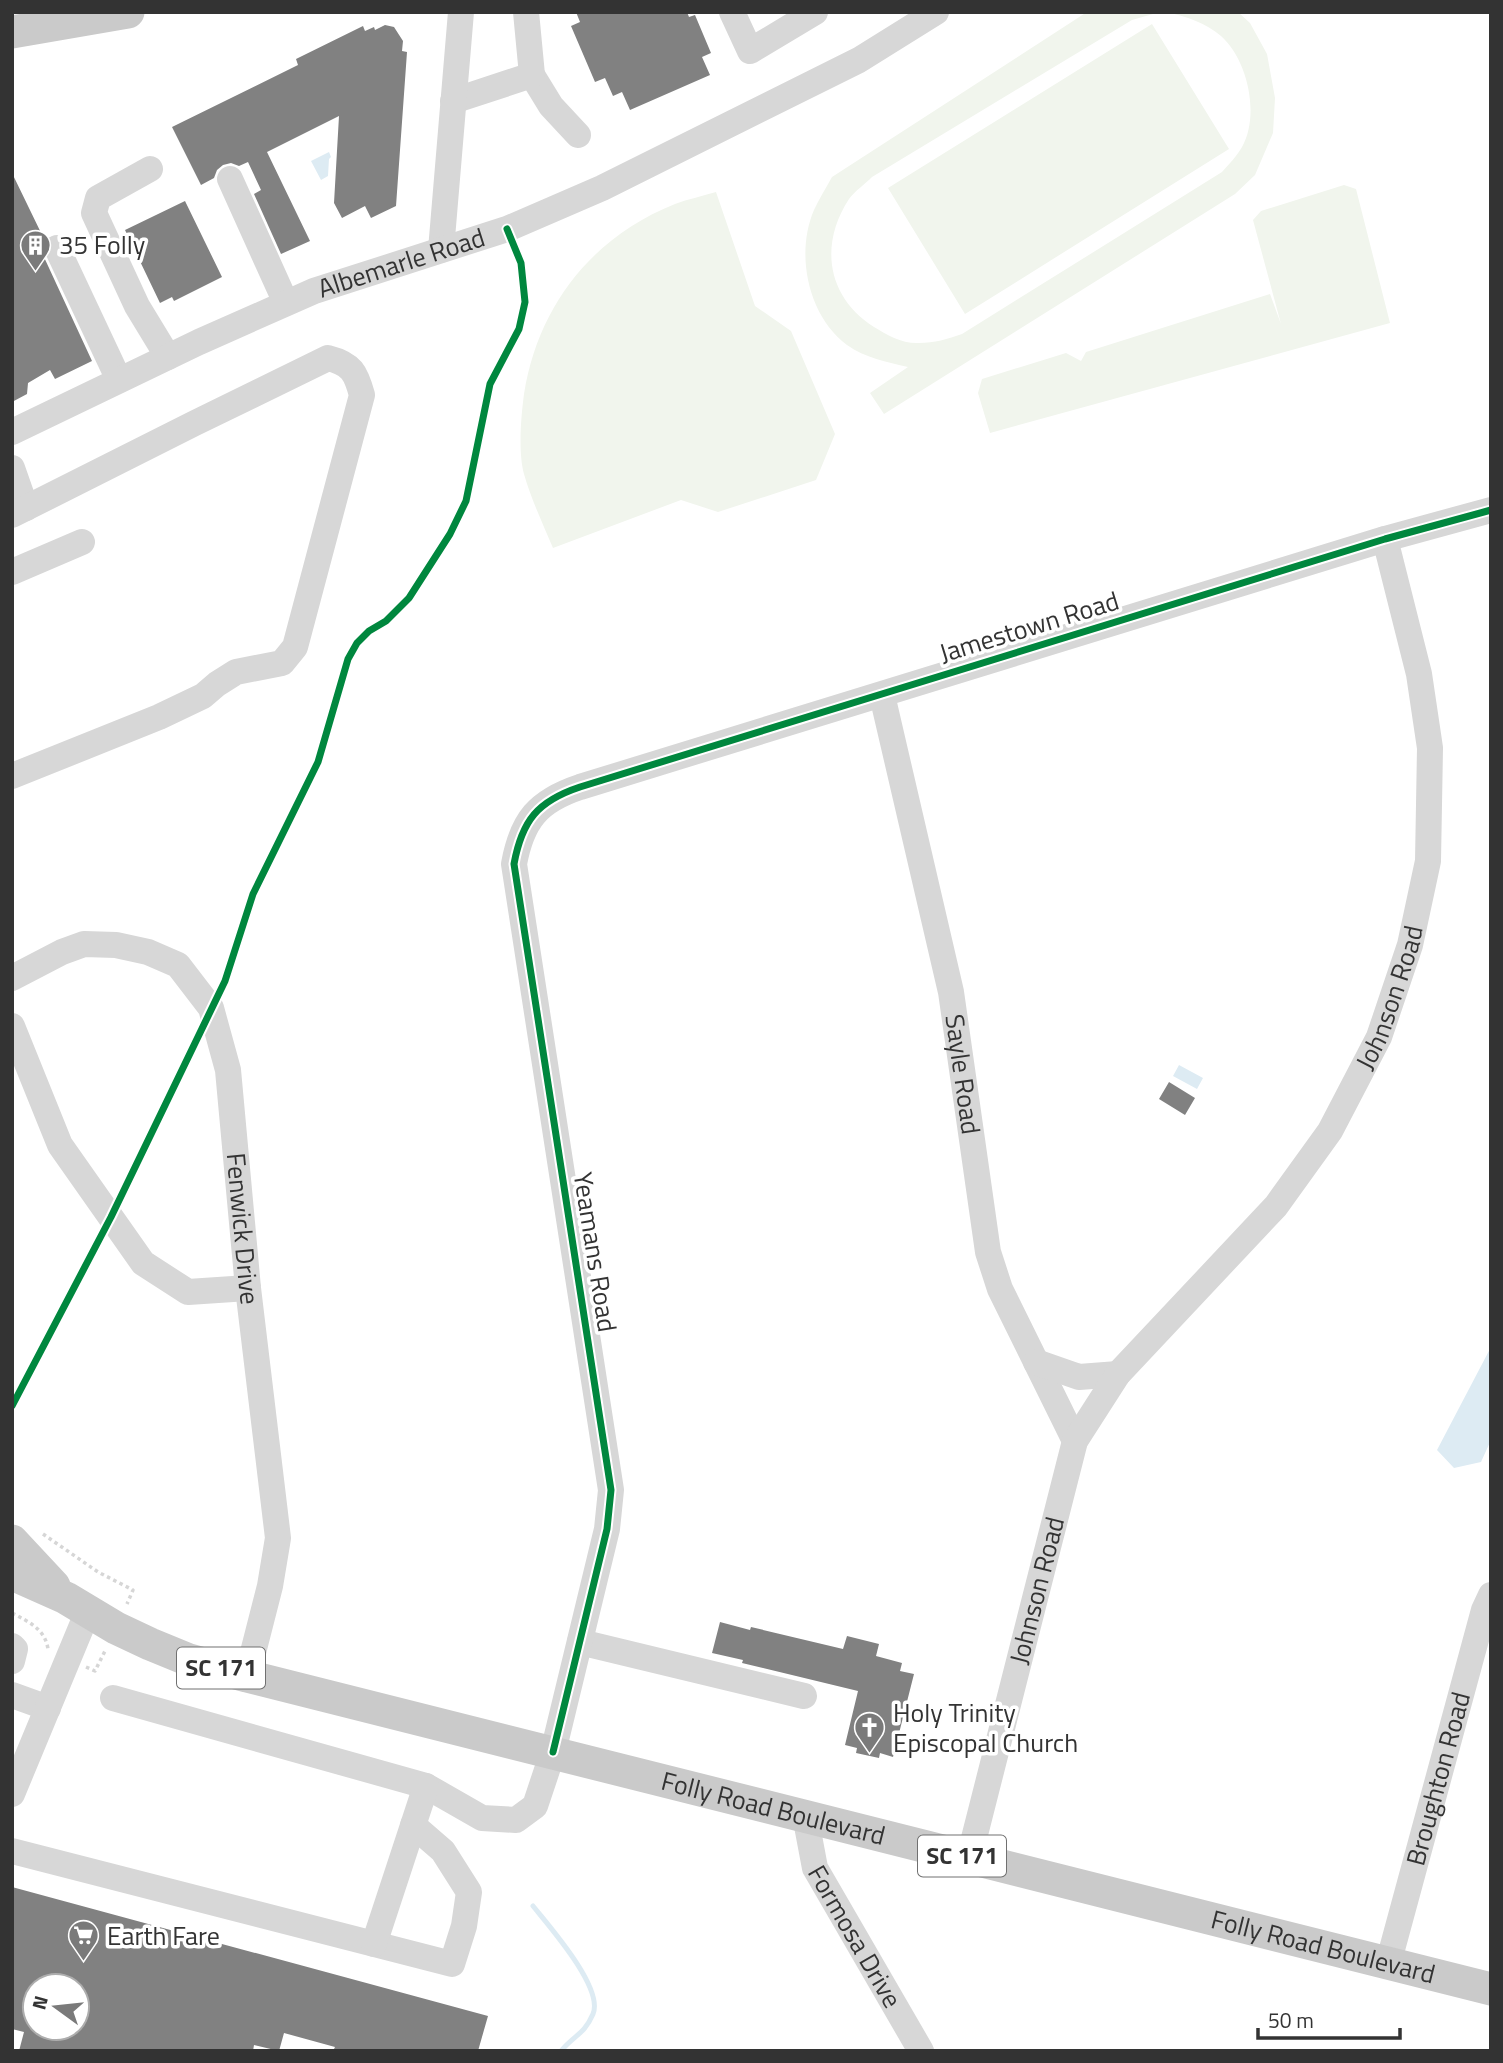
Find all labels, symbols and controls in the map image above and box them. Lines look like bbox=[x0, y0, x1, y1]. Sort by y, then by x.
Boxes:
street label: Albemarle Road bbox=[313, 217, 490, 308]
place label: 35 Folly bbox=[59, 225, 145, 264]
building icon: 35 Folly bbox=[19, 228, 53, 272]
street label: Jamestown Road bbox=[934, 581, 1123, 672]
street label: Johnson Road bbox=[1345, 922, 1433, 1076]
street label: Sayle Road bbox=[935, 1012, 991, 1137]
street label: Fenwick Drive bbox=[217, 1151, 270, 1307]
street label: Yeamans Road bbox=[564, 1169, 627, 1335]
street label: Johnson Road bbox=[999, 1512, 1074, 1668]
road number: SC 171 bbox=[177, 1648, 265, 1688]
street label: Broughton Road bbox=[1396, 1687, 1480, 1870]
place label: Holy Trinity Episcopal Church bbox=[893, 1693, 1078, 1762]
church icon: Holy Trinity Episcopal Church bbox=[853, 1711, 887, 1755]
street label: Folly Road Boulevard bbox=[657, 1761, 890, 1855]
road number: SC 171 bbox=[918, 1836, 1006, 1877]
street label: Formosa Drive bbox=[798, 1858, 912, 2015]
street label: Folly Road Boulevard bbox=[1207, 1899, 1439, 1993]
place label: Earth Fare bbox=[107, 1916, 220, 1955]
supermarket icon: Earth Fare bbox=[67, 1919, 101, 1963]
north arrow bbox=[21, 1972, 91, 2042]
text: N bbox=[23, 1992, 55, 2013]
scale bar bbox=[1258, 1996, 1400, 2040]
text: 50 m bbox=[1268, 2004, 1314, 2036]

